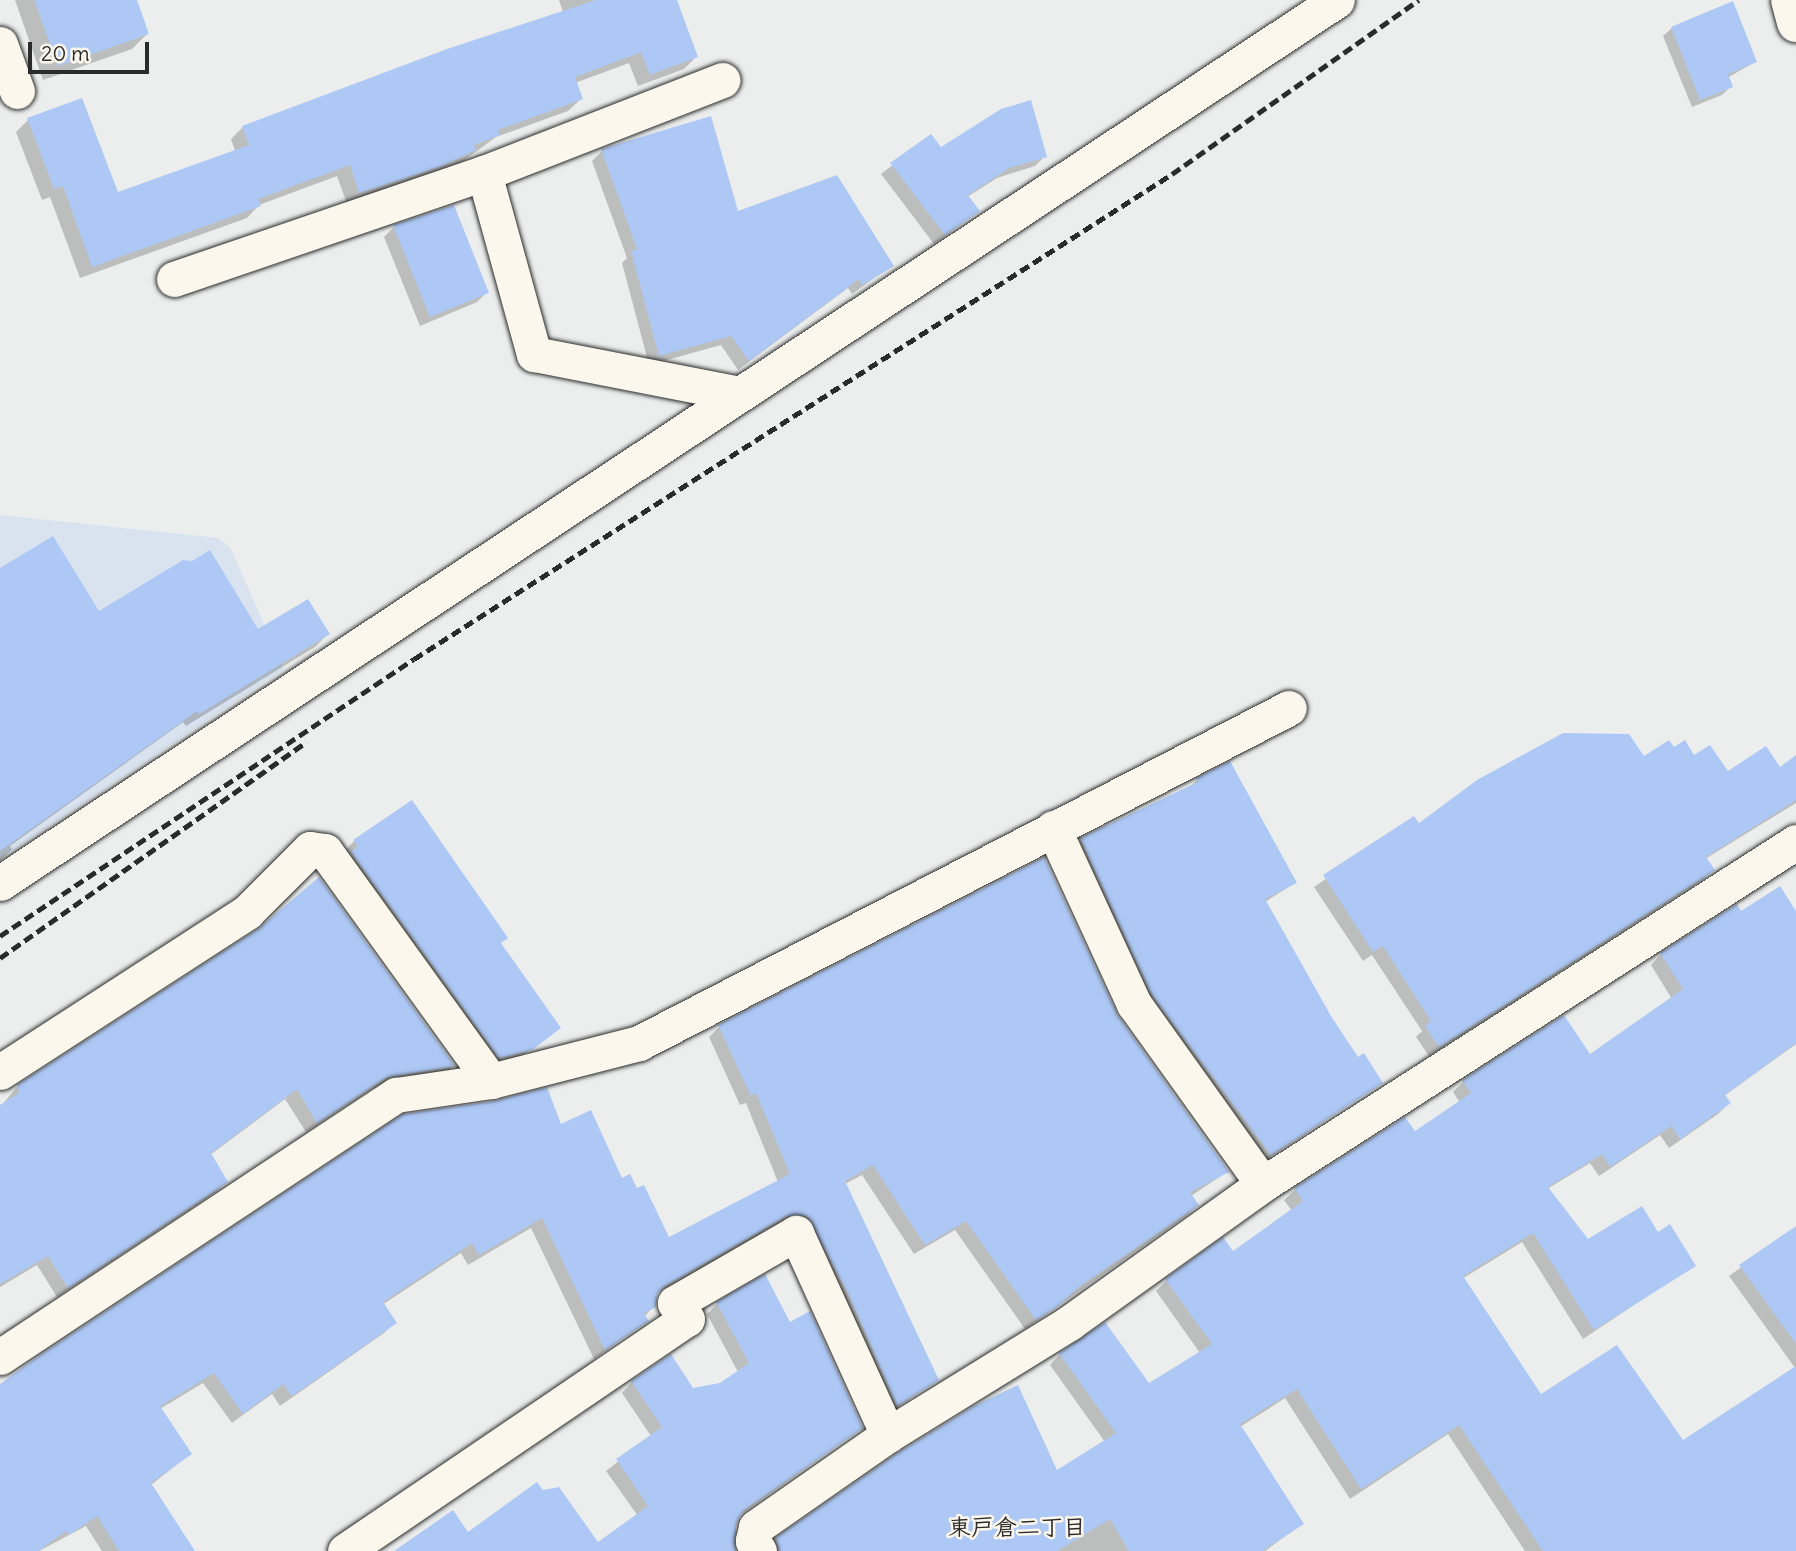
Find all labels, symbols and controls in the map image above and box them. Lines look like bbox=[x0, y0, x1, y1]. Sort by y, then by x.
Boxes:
scale bar bbox=[32, 28, 152, 72]
text: 20 m bbox=[41, 40, 90, 67]
district label: 東戸倉二丁目 bbox=[948, 1513, 1086, 1541]

